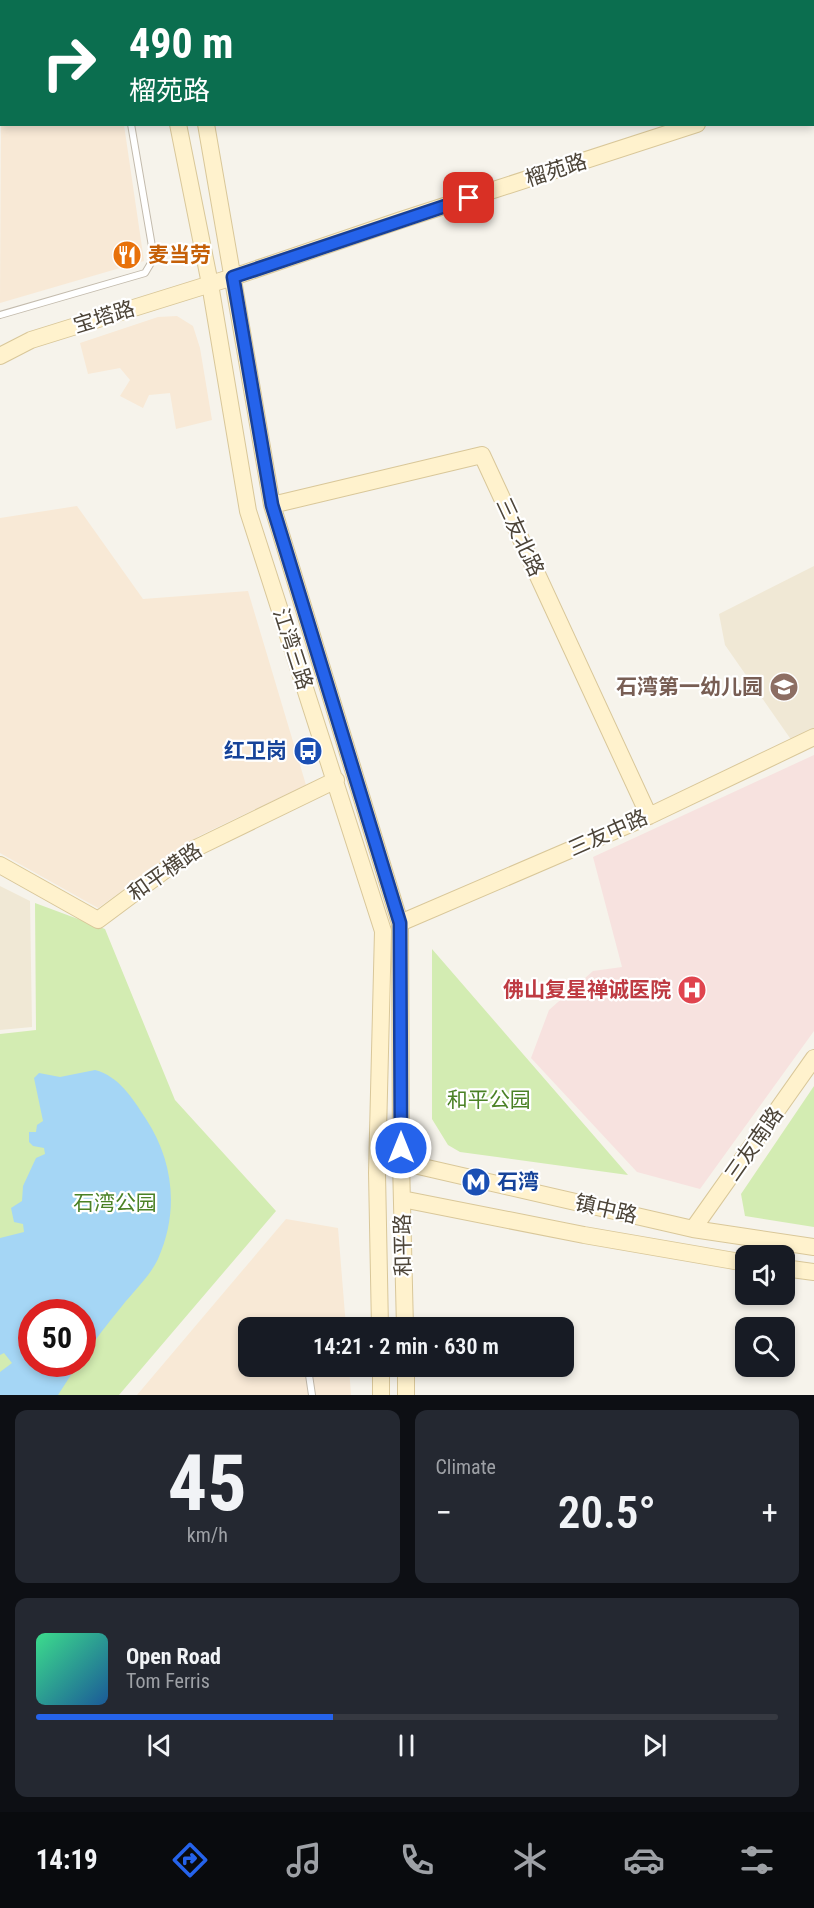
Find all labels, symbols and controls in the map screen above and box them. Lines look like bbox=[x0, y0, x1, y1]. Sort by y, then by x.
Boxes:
text: 490 m bbox=[129, 19, 234, 68]
icon: right bbox=[30, 24, 108, 102]
text: 榴苑路 bbox=[129, 75, 210, 107]
street label: 榴苑路 bbox=[522, 149, 590, 191]
pin bbox=[443, 172, 494, 223]
icon: arrive bbox=[452, 181, 485, 214]
restaurant icon: 麦当劳 bbox=[111, 239, 143, 271]
place label: 麦当劳 bbox=[148, 243, 211, 267]
street label: 宝塔路 bbox=[70, 296, 138, 338]
street label: 三友北路 bbox=[491, 494, 549, 580]
street label: 江湾三路 bbox=[269, 605, 317, 693]
school or university icon: 石湾第一幼儿园 bbox=[768, 671, 800, 703]
place label: 石湾第一幼儿园 bbox=[616, 675, 763, 699]
bus stop icon: 红卫岗 bbox=[292, 735, 324, 767]
place label: 红卫岗 bbox=[224, 739, 287, 763]
street label: 三友中路 bbox=[565, 805, 651, 861]
street label: 和平横路 bbox=[124, 838, 206, 906]
hospital icon: 佛山复星禅诚医院 bbox=[676, 974, 708, 1006]
place label: 佛山复星禅诚医院 bbox=[503, 978, 671, 1002]
park label: 和平公园 bbox=[447, 1088, 531, 1112]
street label: 三友南路 bbox=[720, 1103, 788, 1185]
position arrow bbox=[369, 1116, 433, 1180]
metro station icon: 石湾 bbox=[460, 1166, 492, 1198]
place label: 石湾 bbox=[497, 1170, 539, 1194]
street label: 镇中路 bbox=[573, 1190, 639, 1228]
park label: 石湾公园 bbox=[73, 1191, 157, 1215]
street label: 和平路 bbox=[390, 1213, 416, 1277]
map controls bbox=[735, 1245, 795, 1377]
button: sound bbox=[735, 1245, 795, 1305]
speed limit sign: 50 bbox=[18, 1299, 96, 1377]
button: search bbox=[735, 1317, 795, 1377]
text: 14:21 · 2 min · 630 m bbox=[313, 1334, 499, 1359]
text: 45 bbox=[168, 1438, 247, 1529]
text: Climate bbox=[436, 1455, 496, 1479]
text: 20.5° bbox=[558, 1486, 656, 1539]
text: − bbox=[436, 1493, 452, 1532]
text: + bbox=[762, 1493, 778, 1532]
text: km/h bbox=[187, 1523, 228, 1547]
text: Open Road bbox=[126, 1644, 221, 1669]
text: Tom Ferris bbox=[126, 1669, 210, 1693]
icon: previous bbox=[143, 1729, 176, 1762]
icon: pause bbox=[390, 1729, 423, 1762]
icon: next bbox=[638, 1729, 671, 1762]
icon: directions bbox=[169, 1839, 211, 1881]
icon: music bbox=[283, 1839, 325, 1881]
icon: phone bbox=[396, 1839, 438, 1881]
icon: climate bbox=[509, 1839, 551, 1881]
icon: car bbox=[623, 1839, 665, 1881]
icon: filters bbox=[736, 1839, 778, 1881]
text: 14:19 bbox=[36, 1844, 98, 1876]

